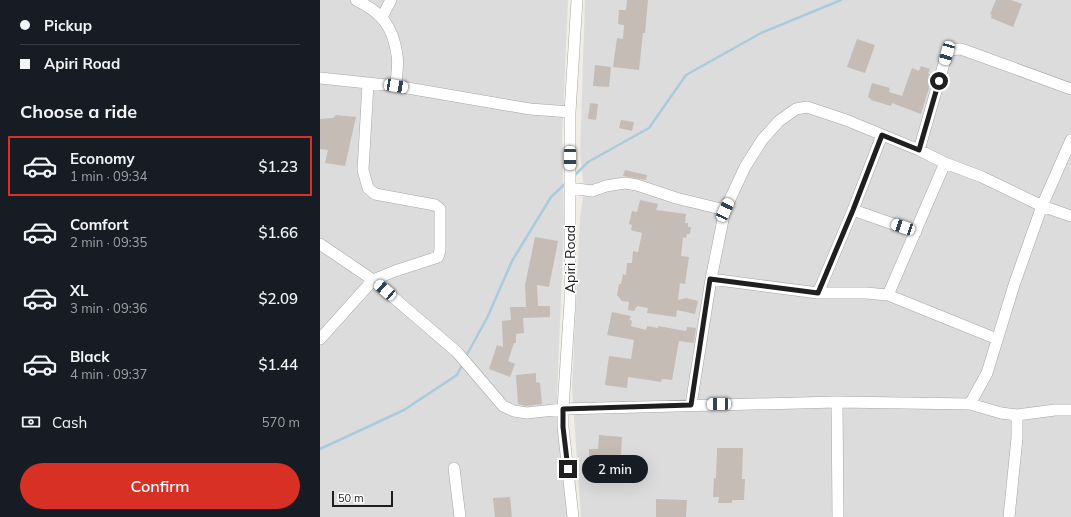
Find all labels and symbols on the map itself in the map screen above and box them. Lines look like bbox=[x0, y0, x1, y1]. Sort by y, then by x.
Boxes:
car bbox=[938, 40, 956, 66]
route start bbox=[930, 72, 948, 90]
car bbox=[383, 78, 409, 94]
car bbox=[564, 146, 576, 170]
car bbox=[714, 197, 736, 223]
car bbox=[890, 217, 916, 237]
street label: Apiri Road bbox=[561, 225, 579, 293]
car bbox=[372, 278, 398, 302]
car bbox=[707, 398, 731, 410]
callout: 2 min bbox=[582, 455, 648, 483]
route end bbox=[559, 460, 577, 478]
scale bar bbox=[332, 489, 393, 508]

